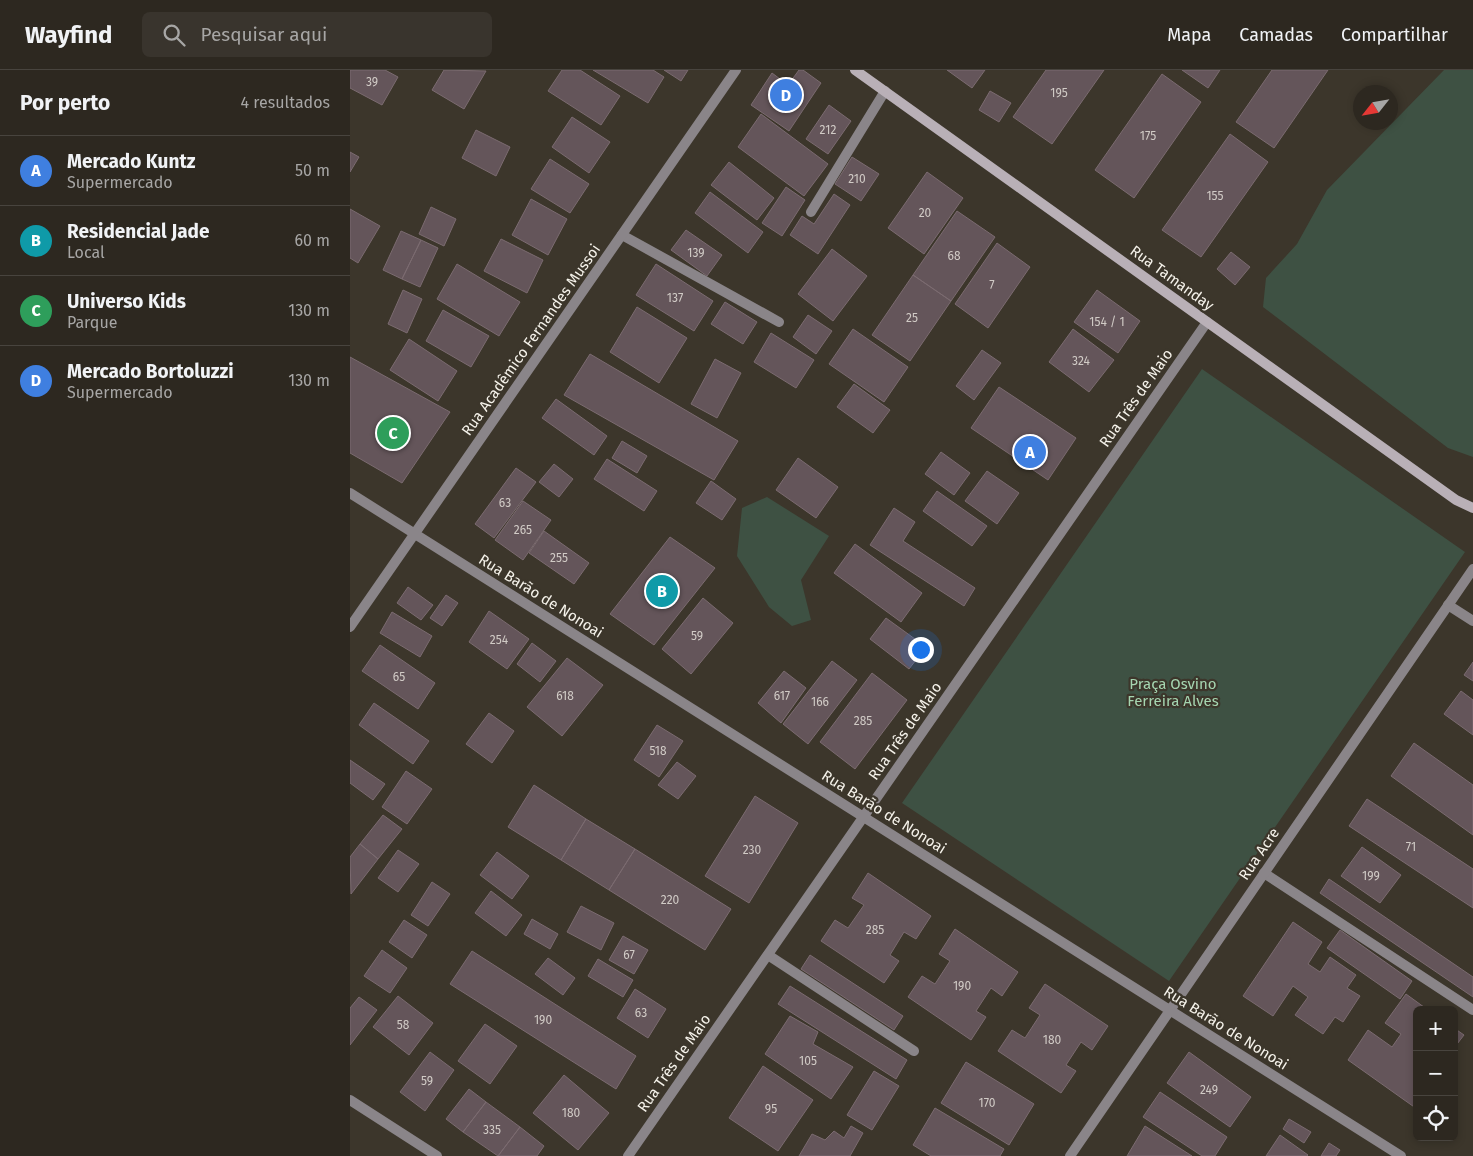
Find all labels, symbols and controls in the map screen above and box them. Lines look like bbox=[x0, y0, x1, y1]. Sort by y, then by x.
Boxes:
search box bbox=[142, 12, 492, 57]
text: Wayfind bbox=[25, 21, 112, 49]
icon: search bbox=[160, 21, 188, 49]
text: Pesquisar aqui bbox=[200, 23, 327, 46]
text: Mapa bbox=[1167, 24, 1211, 46]
text: Camadas bbox=[1239, 24, 1313, 46]
text: Compartilhar bbox=[1341, 24, 1448, 46]
house number: 39 bbox=[366, 75, 378, 89]
pin: D bbox=[770, 76, 802, 114]
north arrow bbox=[1353, 85, 1398, 130]
house number: 195 bbox=[1050, 86, 1068, 100]
text: Por perto bbox=[20, 90, 110, 116]
text: 4 resultados bbox=[241, 93, 330, 112]
house number: 212 bbox=[820, 123, 836, 137]
house number: 175 bbox=[1140, 129, 1156, 143]
text: Mercado Kuntz bbox=[67, 150, 195, 173]
text: A bbox=[31, 161, 41, 180]
text: 50 m bbox=[295, 161, 330, 180]
house number: 210 bbox=[848, 172, 866, 186]
text: Supermercado bbox=[67, 173, 173, 192]
house number: 155 bbox=[1206, 189, 1224, 203]
house number: 20 bbox=[919, 206, 932, 220]
text: Residencial Jade bbox=[67, 220, 209, 243]
text: B bbox=[31, 231, 41, 250]
text: 60 m bbox=[295, 231, 330, 250]
street label: Rua Acadêmico Fernandes Mussoi bbox=[458, 241, 604, 439]
street label: Rua Tamanday bbox=[1127, 242, 1218, 315]
text: Local bbox=[67, 243, 105, 262]
house number: 139 bbox=[687, 246, 705, 260]
house number: 68 bbox=[947, 249, 961, 263]
house number: 7 bbox=[989, 278, 995, 292]
text: Universo Kids bbox=[67, 290, 186, 313]
house number: 137 bbox=[667, 291, 683, 305]
text: C bbox=[31, 301, 41, 320]
text: 130 m bbox=[288, 301, 330, 320]
house number: 25 bbox=[906, 311, 918, 325]
text: Parque bbox=[67, 313, 117, 332]
house number: 154 / 1 bbox=[1089, 315, 1125, 329]
street label: Rua Três de Maio bbox=[1095, 345, 1177, 451]
house number: 324 bbox=[1072, 354, 1091, 368]
text: Mercado Bortoluzzi bbox=[67, 360, 234, 383]
text: D bbox=[31, 371, 41, 390]
text: 130 m bbox=[288, 371, 330, 390]
text: Supermercado bbox=[67, 383, 173, 402]
pin: C bbox=[377, 414, 409, 452]
pin: A bbox=[1014, 433, 1046, 471]
house number: 63 bbox=[499, 496, 511, 510]
house number: 265 bbox=[514, 523, 532, 537]
street label: Rua Barão de Nonoai bbox=[475, 550, 607, 642]
house number: 255 bbox=[550, 551, 568, 565]
pin: B bbox=[646, 572, 678, 610]
house number: 59 bbox=[691, 629, 703, 643]
house number: 254 bbox=[490, 633, 509, 647]
your location bbox=[908, 637, 934, 663]
house number: 65 bbox=[393, 670, 405, 684]
park label: Praça Osvino Ferreira Alves bbox=[1127, 675, 1219, 710]
street label: Rua Três de Maio bbox=[864, 678, 946, 784]
house number: 618 bbox=[556, 689, 574, 703]
house number: 617 bbox=[774, 689, 790, 703]
house number: 166 bbox=[811, 695, 829, 709]
house number: 285 bbox=[854, 714, 872, 728]
house number: 518 bbox=[649, 744, 667, 758]
street label: Rua Barão de Nonoai bbox=[818, 766, 950, 858]
street label: Rua Acre bbox=[1235, 824, 1283, 884]
house number: 71 bbox=[1406, 840, 1416, 854]
house number: 230 bbox=[743, 843, 762, 857]
house number: 199 bbox=[1362, 869, 1380, 883]
house number: 220 bbox=[661, 893, 680, 907]
house number: 285 bbox=[866, 923, 884, 937]
house number: 67 bbox=[623, 948, 635, 962]
house number: 190 bbox=[953, 979, 971, 993]
street label: Rua Barão de Nonoai bbox=[1160, 982, 1292, 1074]
house number: 63 bbox=[635, 1006, 647, 1020]
map controls bbox=[1413, 1006, 1458, 1141]
button: + bbox=[1413, 1006, 1458, 1051]
street label: Rua Três de Maio bbox=[633, 1010, 715, 1116]
house number: 190 bbox=[534, 1013, 552, 1027]
house number: 58 bbox=[397, 1018, 410, 1032]
house number: 180 bbox=[1043, 1033, 1062, 1047]
button: − bbox=[1413, 1051, 1458, 1096]
house number: 105 bbox=[799, 1054, 817, 1068]
house number: 59 bbox=[421, 1074, 433, 1088]
house number: 249 bbox=[1200, 1083, 1218, 1097]
house number: 170 bbox=[978, 1096, 996, 1110]
button: locate bbox=[1413, 1096, 1458, 1141]
house number: 95 bbox=[765, 1102, 777, 1116]
house number: 180 bbox=[562, 1106, 581, 1120]
house number: 335 bbox=[483, 1123, 501, 1137]

